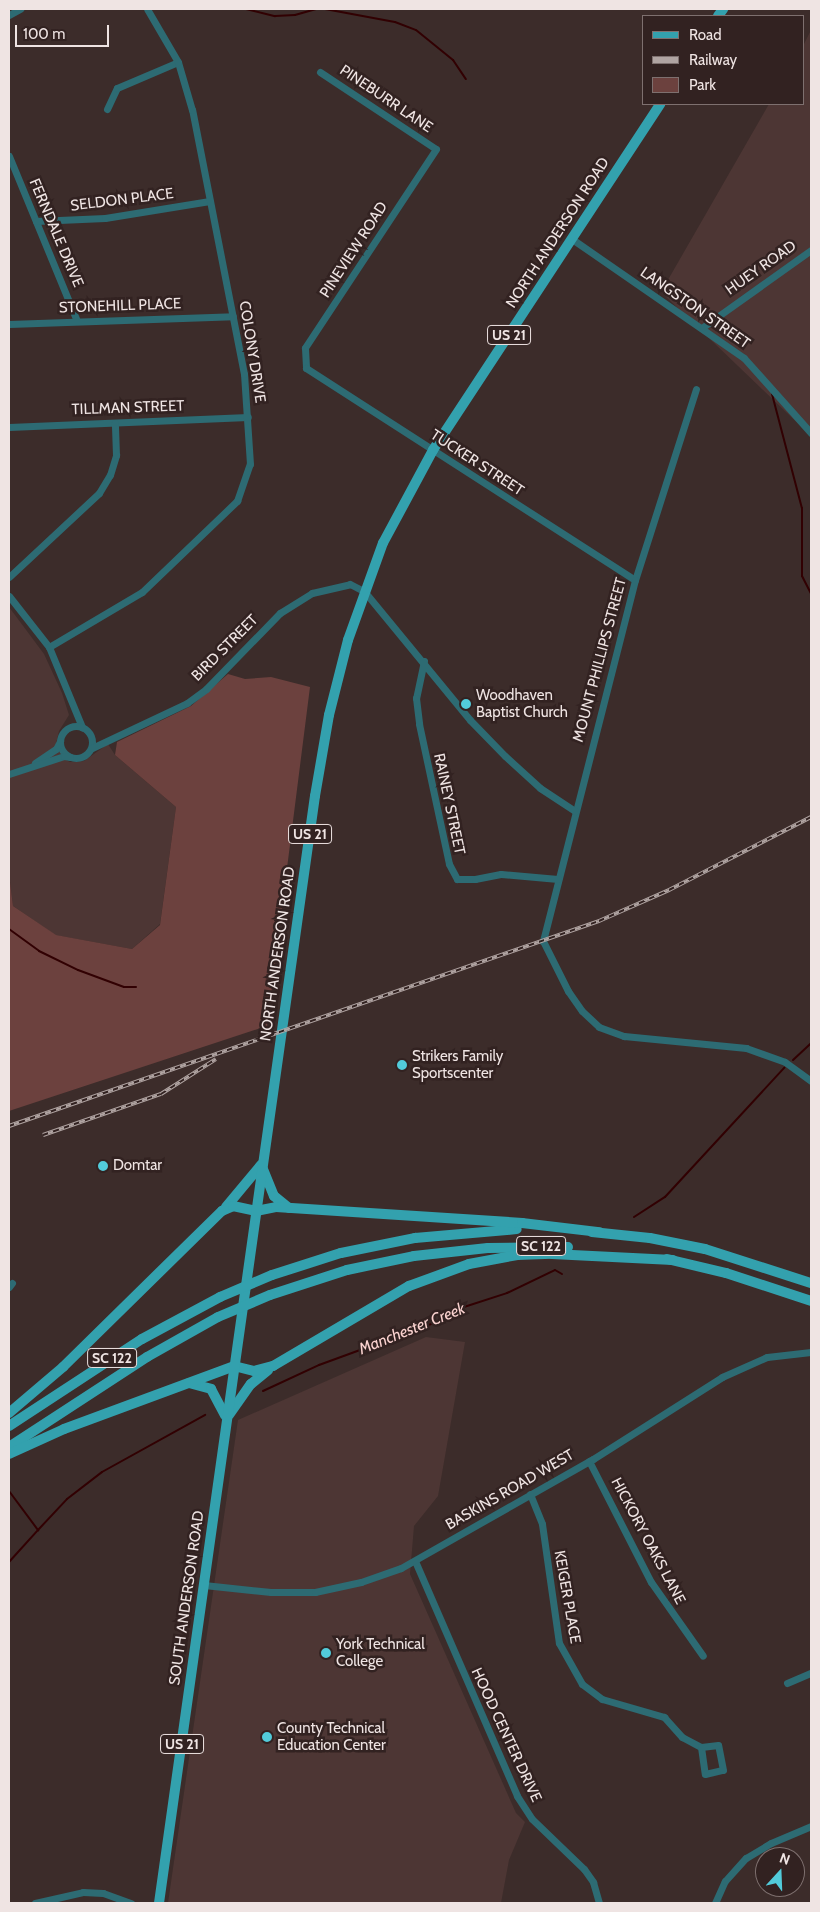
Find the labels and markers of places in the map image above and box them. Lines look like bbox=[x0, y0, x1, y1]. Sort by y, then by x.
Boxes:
place label: Woodhaven Baptist Church bbox=[476, 686, 568, 721]
marker: Woodhaven Baptist Church bbox=[460, 698, 472, 710]
place label: Strikers Family Sportscenter bbox=[412, 1047, 503, 1082]
marker: Strikers Family Sportscenter bbox=[396, 1059, 408, 1071]
place label: Domtar bbox=[113, 1157, 162, 1175]
marker: Domtar bbox=[97, 1160, 109, 1172]
place label: York Technical College bbox=[336, 1635, 425, 1670]
marker: York Technical College bbox=[320, 1647, 332, 1659]
place label: County Technical Education Center bbox=[277, 1719, 386, 1754]
marker: County Technical Education Center bbox=[261, 1731, 273, 1743]

